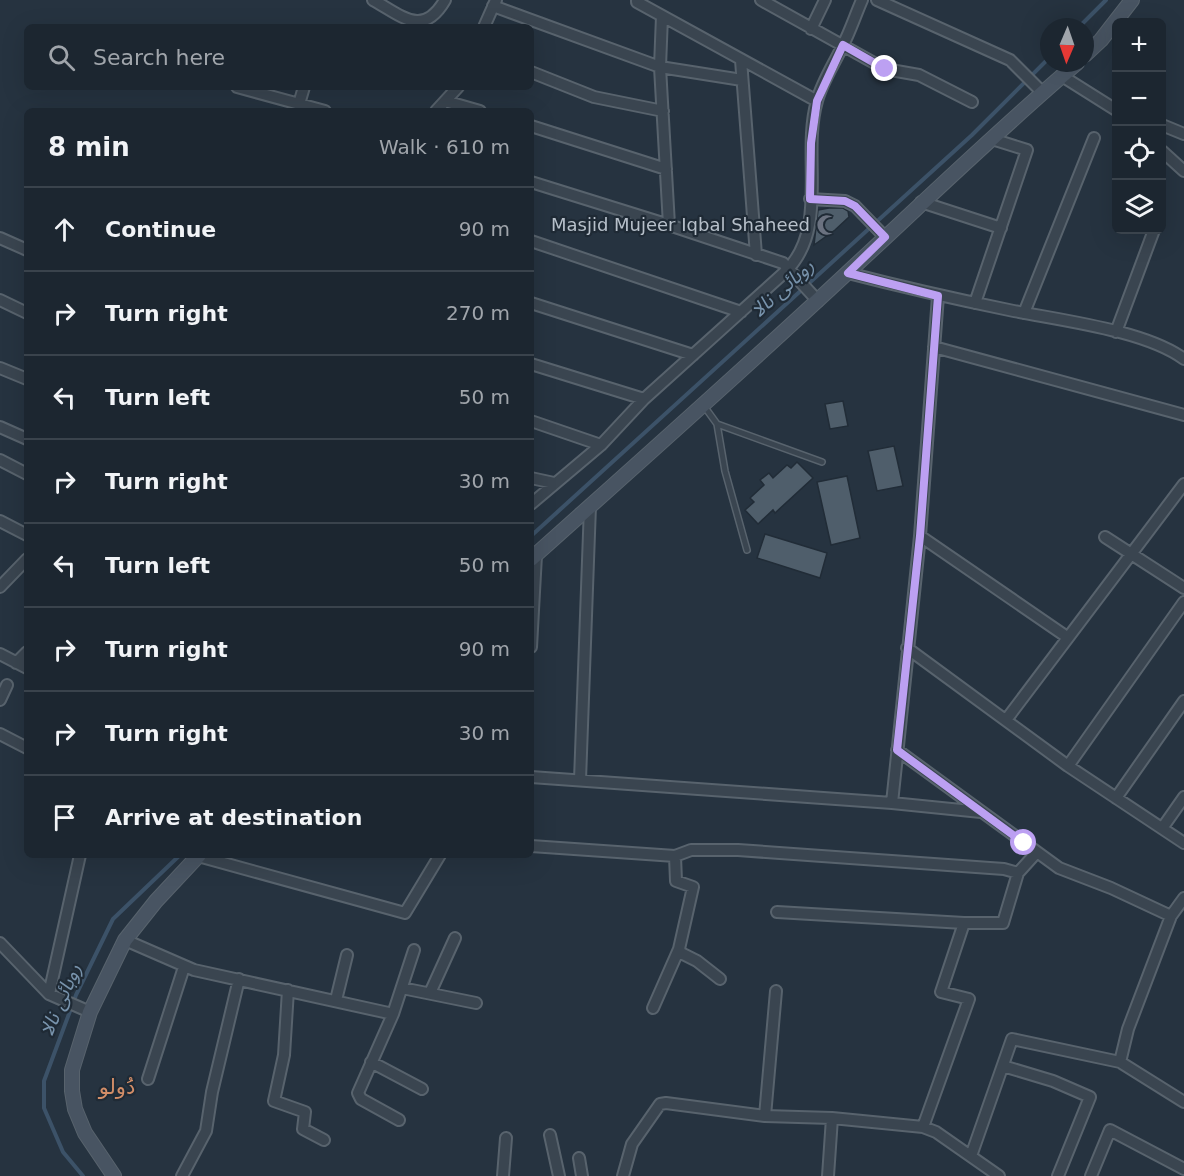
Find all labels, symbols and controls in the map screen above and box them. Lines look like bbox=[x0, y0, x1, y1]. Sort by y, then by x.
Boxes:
north arrow bbox=[1040, 18, 1094, 72]
map controls bbox=[1112, 18, 1166, 234]
button: + bbox=[1112, 18, 1166, 72]
search box bbox=[24, 24, 534, 90]
icon: search bbox=[45, 41, 78, 74]
text: Search here bbox=[93, 45, 225, 70]
route end bbox=[871, 55, 897, 81]
button: − bbox=[1112, 72, 1166, 126]
button: locate bbox=[1112, 126, 1166, 180]
text: 8 min bbox=[48, 132, 130, 162]
text: Walk · 610 m bbox=[379, 135, 510, 159]
button: layers bbox=[1112, 180, 1166, 234]
icon: ahead bbox=[48, 213, 81, 246]
mosque icon: Masjid Mujeer Iqbal Shaheed bbox=[815, 213, 839, 237]
place label: Masjid Mujeer Iqbal Shaheed bbox=[551, 214, 810, 235]
text: Continue bbox=[105, 217, 216, 242]
text: 90 m bbox=[459, 217, 510, 241]
water label: روہائی نالا bbox=[745, 253, 819, 323]
icon: right bbox=[48, 297, 81, 330]
text: Turn right bbox=[105, 301, 228, 326]
text: 270 m bbox=[446, 301, 510, 325]
icon: left bbox=[48, 381, 81, 414]
text: Turn left bbox=[105, 385, 210, 410]
text: 50 m bbox=[459, 385, 510, 409]
icon: right bbox=[48, 465, 81, 498]
text: Turn right bbox=[105, 469, 228, 494]
text: 30 m bbox=[459, 469, 510, 493]
icon: left bbox=[48, 549, 81, 582]
text: Turn left bbox=[105, 553, 210, 578]
text: 50 m bbox=[459, 553, 510, 577]
icon: right bbox=[48, 633, 81, 666]
text: Turn right bbox=[105, 637, 228, 662]
text: 90 m bbox=[459, 637, 510, 661]
icon: right bbox=[48, 717, 81, 750]
text: Turn right bbox=[105, 721, 228, 746]
text: 30 m bbox=[459, 721, 510, 745]
icon: arrive bbox=[48, 801, 81, 834]
text: Arrive at destination bbox=[105, 805, 362, 830]
route start bbox=[1010, 829, 1036, 855]
water label: روہائی نالا bbox=[34, 960, 86, 1040]
district label: دُولو bbox=[98, 1075, 135, 1099]

